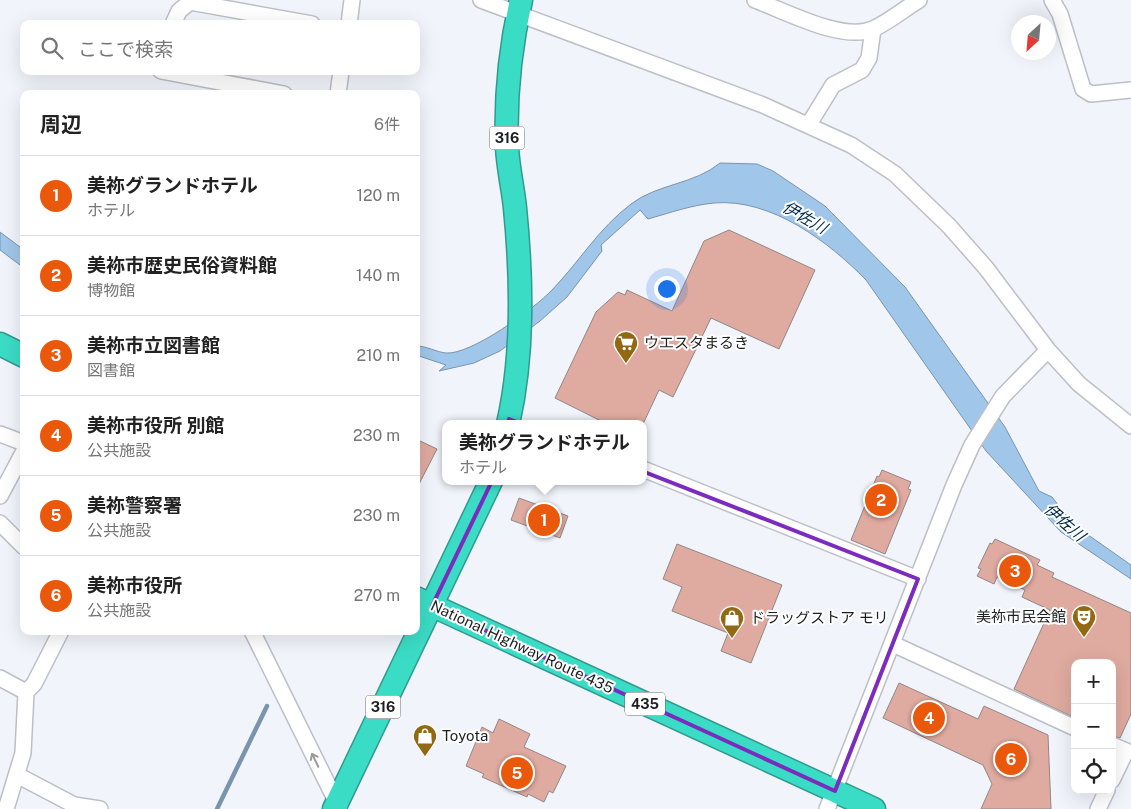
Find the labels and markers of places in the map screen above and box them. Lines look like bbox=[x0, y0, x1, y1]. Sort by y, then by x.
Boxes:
supermarket icon: ウエスタまるき bbox=[613, 330, 639, 364]
place label: ウエスタまるき bbox=[644, 334, 749, 351]
pin: 2 bbox=[865, 481, 897, 519]
pin: 1 bbox=[528, 501, 560, 539]
pin: 3 bbox=[999, 552, 1031, 590]
theatre icon: 美祢市民会館 bbox=[1071, 604, 1097, 638]
shop icon: ドラッグストア モリ bbox=[719, 605, 745, 639]
place label: 美祢市民会館 bbox=[976, 608, 1066, 625]
place label: ドラッグストア モリ bbox=[750, 609, 889, 626]
pin: 4 bbox=[913, 699, 945, 737]
shop icon: Toyota bbox=[412, 723, 438, 757]
place label: Toyota bbox=[442, 727, 488, 744]
pin: 6 bbox=[995, 740, 1027, 778]
pin: 5 bbox=[501, 754, 533, 792]

